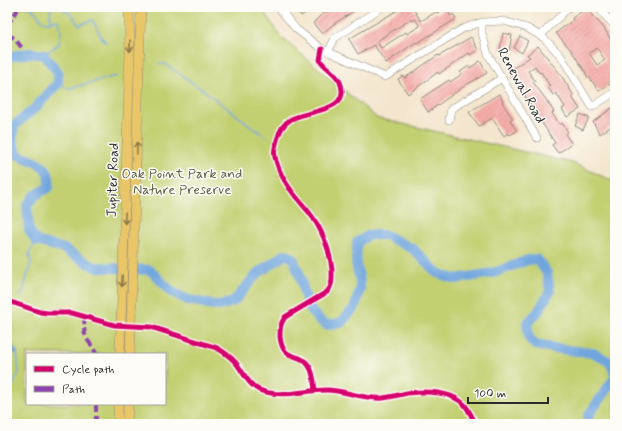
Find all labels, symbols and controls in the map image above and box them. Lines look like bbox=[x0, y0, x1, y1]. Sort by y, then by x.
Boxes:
one-way arrow bbox=[126, 39, 134, 52]
street label: Renewal Road bbox=[493, 44, 549, 127]
one-way arrow bbox=[133, 142, 141, 155]
street label: Jupiter Road bbox=[103, 143, 123, 218]
park label: Oak Point Park and Nature Preserve bbox=[122, 165, 242, 199]
one-way arrow bbox=[121, 211, 128, 224]
one-way arrow bbox=[119, 274, 126, 287]
legend bbox=[26, 353, 166, 405]
text: Cycle path bbox=[62, 362, 114, 378]
scale bar bbox=[468, 379, 548, 405]
text: Path bbox=[62, 382, 85, 398]
text: 100 m bbox=[474, 386, 506, 402]

